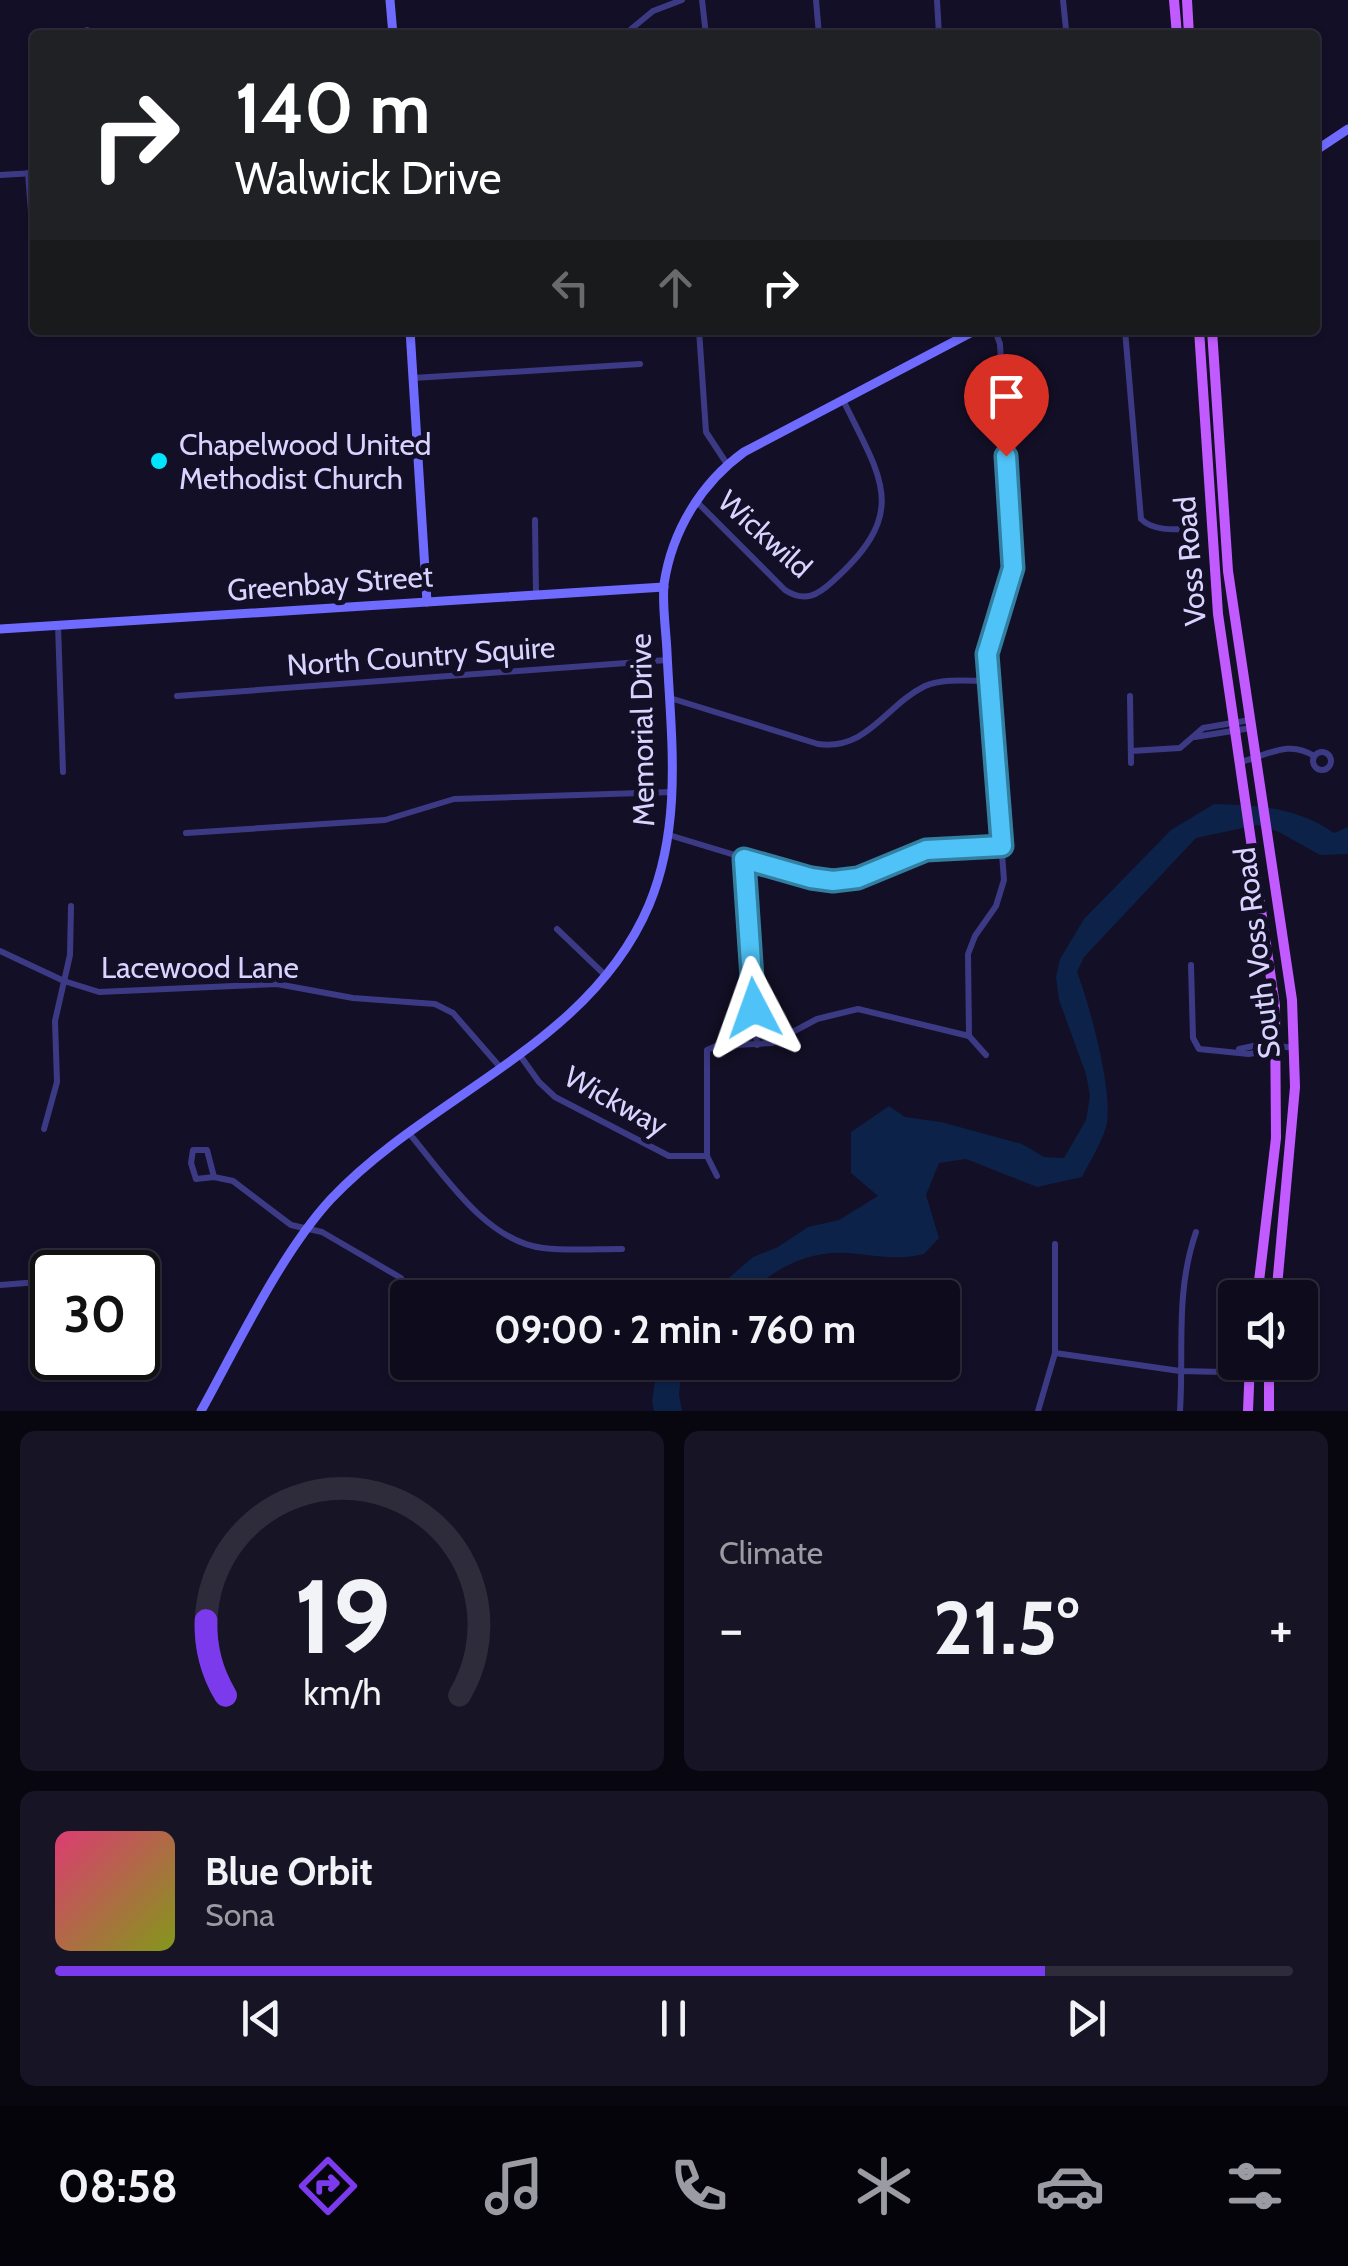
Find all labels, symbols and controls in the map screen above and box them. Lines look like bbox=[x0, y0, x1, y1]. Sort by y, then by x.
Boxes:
text: 140 m bbox=[235, 65, 430, 151]
icon: right bbox=[70, 70, 200, 200]
text: Walwick Drive bbox=[235, 151, 502, 205]
icon: left bbox=[543, 260, 598, 315]
icon: ahead bbox=[648, 260, 703, 315]
icon: right bbox=[753, 260, 808, 315]
pin bbox=[964, 354, 1049, 457]
icon: arrive bbox=[979, 369, 1034, 424]
place label: Chapelwood United Methodist Church bbox=[179, 426, 432, 497]
marker: Chapelwood United Methodist Church bbox=[148, 450, 170, 472]
street label: Wickwild bbox=[711, 482, 819, 586]
street label: Voss Road bbox=[1166, 495, 1214, 627]
street label: Greenbay Street bbox=[226, 557, 434, 609]
street label: North Country Squire bbox=[286, 628, 556, 684]
street label: Memorial Drive bbox=[622, 633, 662, 827]
street label: South Voss Road bbox=[1226, 845, 1288, 1061]
street label: Lacewood Lane bbox=[101, 949, 299, 986]
position arrow bbox=[702, 956, 806, 1060]
street label: Wickway bbox=[558, 1058, 674, 1144]
speed limit sign: 30 bbox=[30, 1250, 160, 1380]
map controls bbox=[1218, 1280, 1318, 1380]
button: sound bbox=[1218, 1280, 1318, 1380]
text: 09:00 · 2 min · 760 m bbox=[494, 1306, 856, 1353]
text: Climate bbox=[719, 1533, 823, 1572]
text: 19 bbox=[294, 1553, 390, 1679]
text: 21.5° bbox=[933, 1582, 1079, 1673]
text: − bbox=[719, 1595, 743, 1662]
text: + bbox=[1269, 1595, 1293, 1662]
text: km/h bbox=[303, 1671, 381, 1714]
text: Blue Orbit bbox=[205, 1848, 373, 1895]
text: Sona bbox=[205, 1895, 275, 1934]
icon: previous bbox=[234, 1991, 289, 2046]
icon: pause bbox=[646, 1991, 701, 2046]
icon: next bbox=[1059, 1991, 1114, 2046]
icon: directions bbox=[293, 2151, 363, 2221]
icon: music bbox=[479, 2151, 549, 2221]
icon: phone bbox=[664, 2151, 734, 2221]
icon: climate bbox=[849, 2151, 919, 2221]
icon: car bbox=[1035, 2151, 1105, 2221]
icon: filters bbox=[1220, 2151, 1290, 2221]
text: 08:58 bbox=[58, 2159, 178, 2213]

